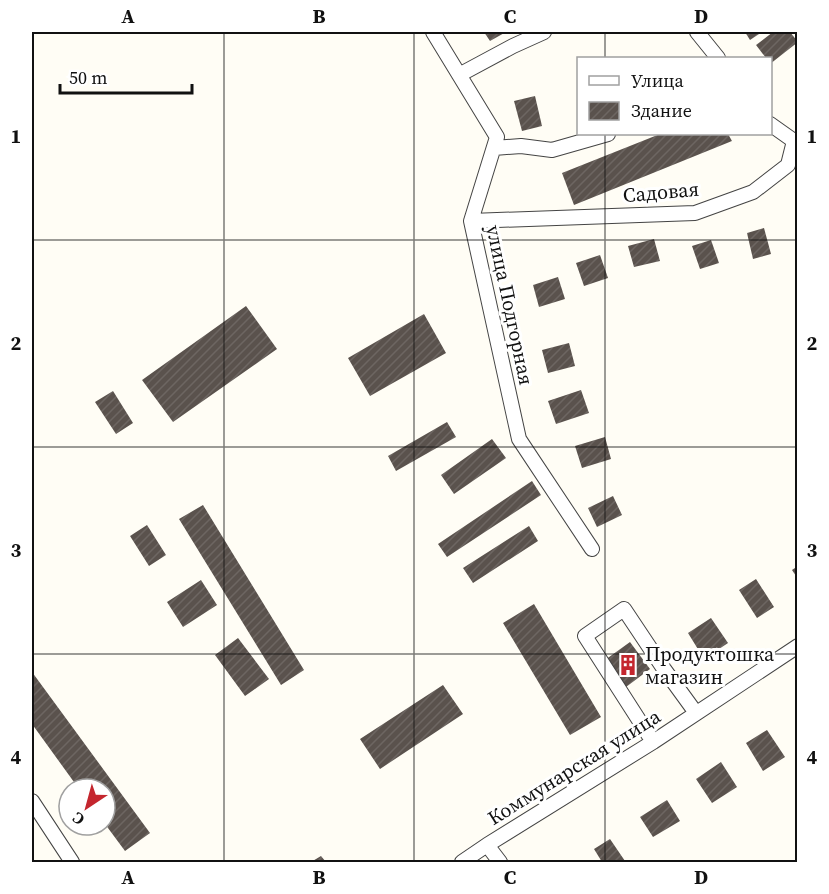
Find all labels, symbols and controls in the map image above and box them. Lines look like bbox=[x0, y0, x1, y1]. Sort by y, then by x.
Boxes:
text: A bbox=[121, 2, 135, 30]
text: B bbox=[312, 2, 326, 30]
text: C bbox=[504, 2, 516, 30]
text: D bbox=[694, 2, 708, 30]
scale bar bbox=[60, 57, 192, 95]
legend bbox=[577, 57, 772, 135]
text: 50 m bbox=[69, 65, 107, 90]
text: Улица bbox=[631, 68, 684, 93]
text: Здание bbox=[631, 98, 692, 123]
text: 1 bbox=[11, 122, 21, 150]
text: 1 bbox=[807, 122, 817, 150]
street label: Садовая bbox=[622, 175, 700, 209]
street label: улица Подгорная bbox=[479, 222, 541, 388]
text: 2 bbox=[11, 329, 22, 357]
text: 2 bbox=[807, 329, 818, 357]
text: 3 bbox=[11, 536, 22, 564]
text: 3 bbox=[807, 536, 818, 564]
place label: Продуктошка магазин bbox=[645, 640, 775, 691]
building icon: Продуктошка магазин bbox=[616, 653, 640, 677]
street label: Коммунарская улица bbox=[482, 702, 667, 832]
text: 4 bbox=[11, 743, 22, 771]
text: 4 bbox=[807, 743, 818, 771]
north arrow bbox=[57, 777, 117, 837]
text: С bbox=[68, 807, 89, 831]
text: A bbox=[121, 863, 135, 891]
text: B bbox=[312, 863, 326, 891]
text: C bbox=[504, 863, 516, 891]
text: D bbox=[694, 863, 708, 891]

